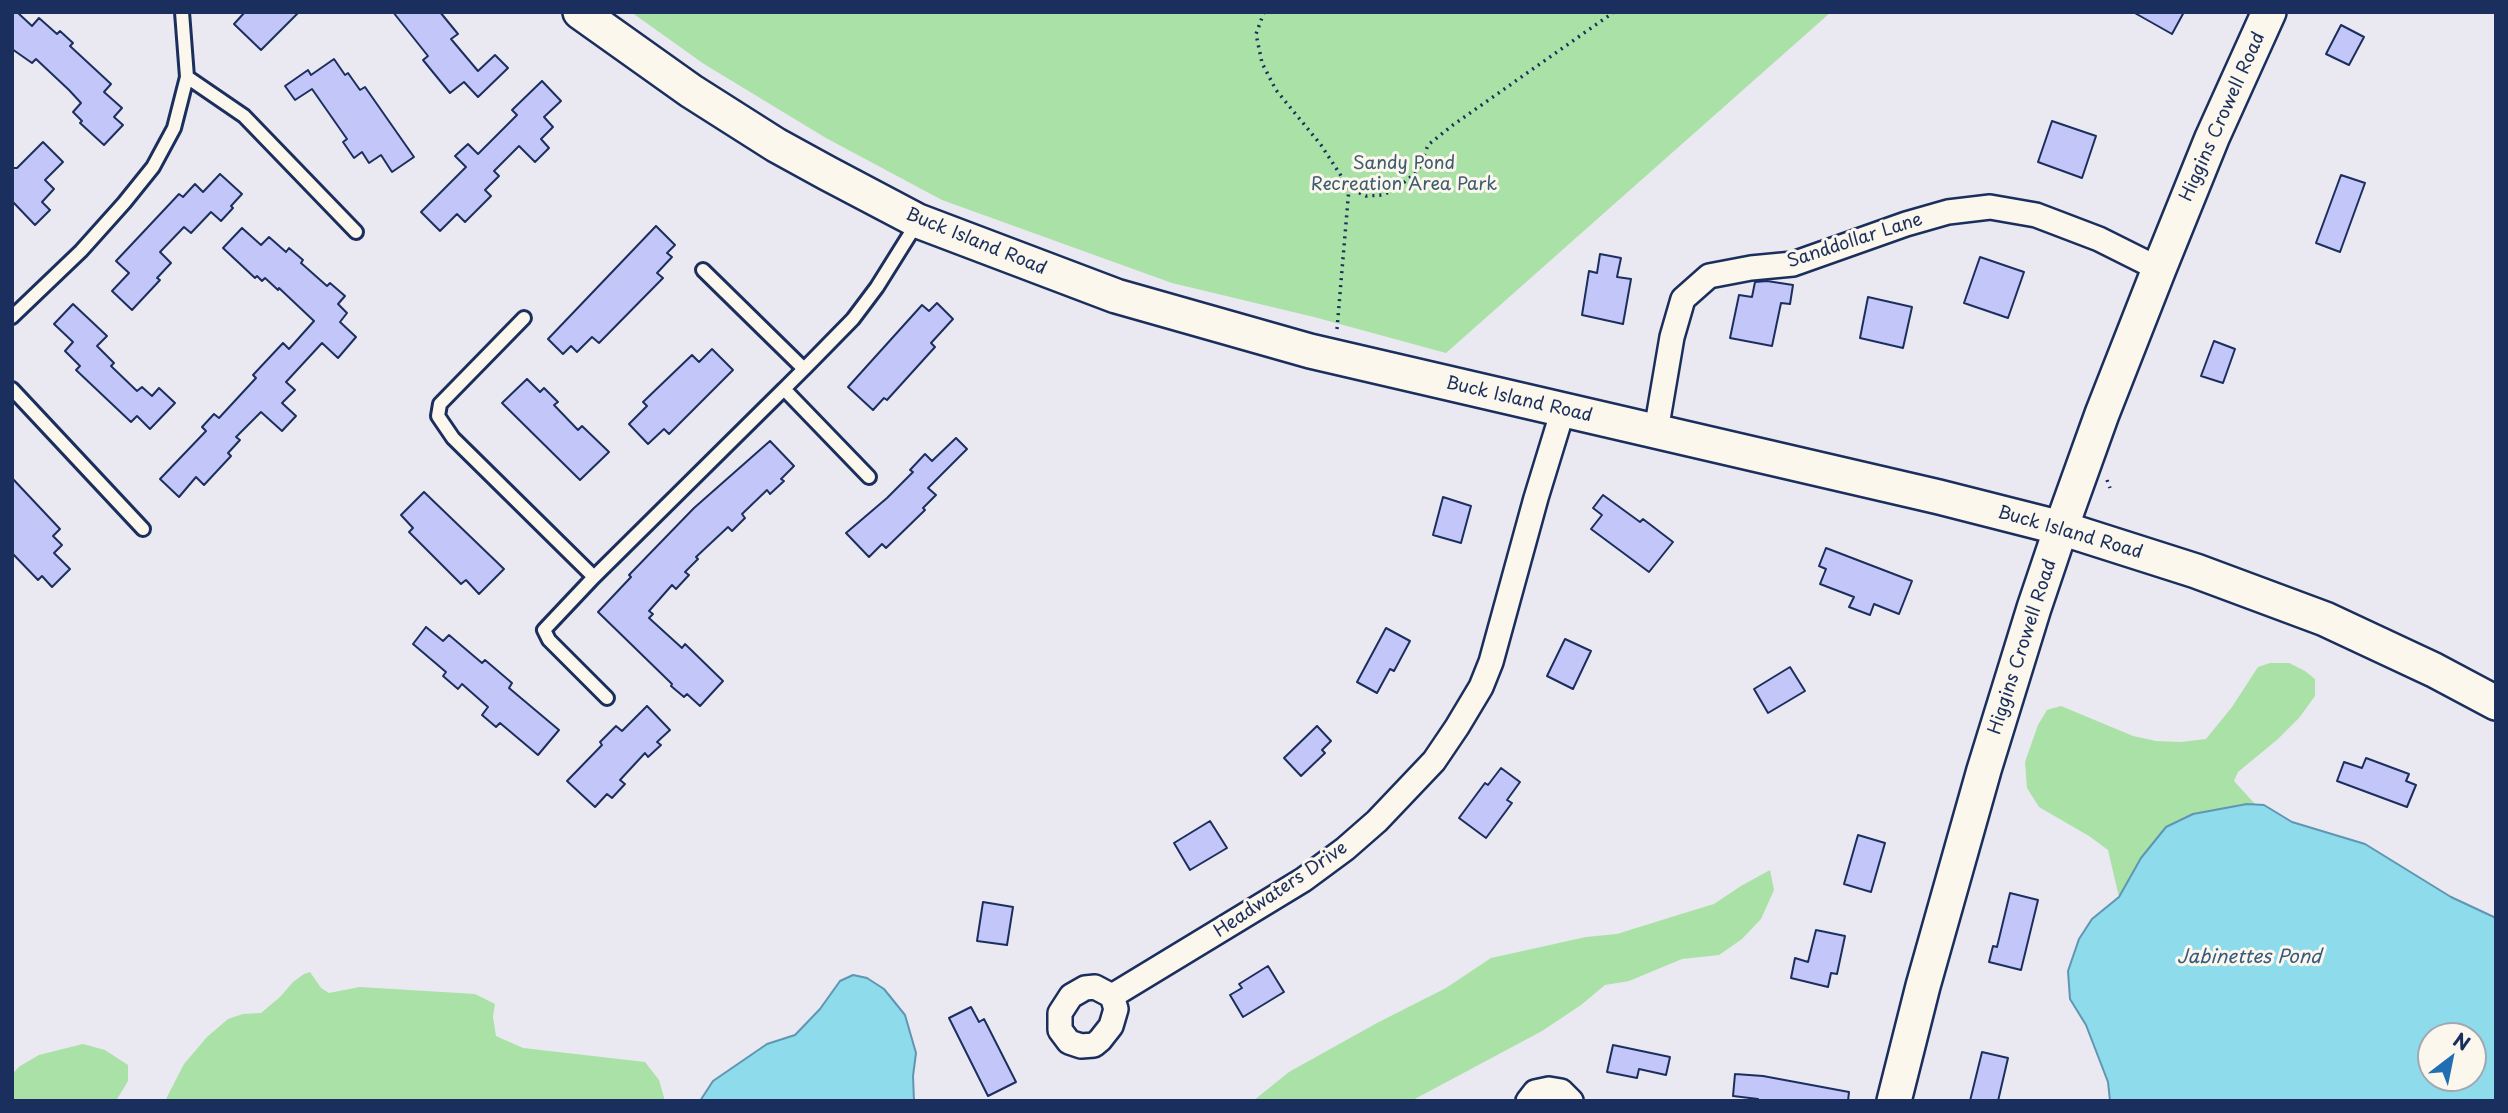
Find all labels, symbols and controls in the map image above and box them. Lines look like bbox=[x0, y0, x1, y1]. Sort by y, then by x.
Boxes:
street label: Higgins Crowell Road bbox=[2176, 29, 2270, 205]
park label: Sandy Pond Recreation Area Park bbox=[1311, 153, 1497, 196]
street label: Buck Island Road bbox=[903, 204, 1049, 280]
street label: Sanddollar Lane bbox=[1784, 209, 1926, 273]
street label: Buck Island Road bbox=[1444, 373, 1594, 427]
street label: Buck Island Road bbox=[1995, 502, 2145, 564]
street label: Higgins Crowell Road bbox=[1984, 557, 2062, 737]
street label: Headwaters Drive bbox=[1210, 837, 1352, 943]
water label: Jabinettes Pond bbox=[2177, 947, 2321, 969]
north arrow bbox=[2417, 1022, 2487, 1092]
text: N bbox=[2448, 1025, 2476, 1057]

